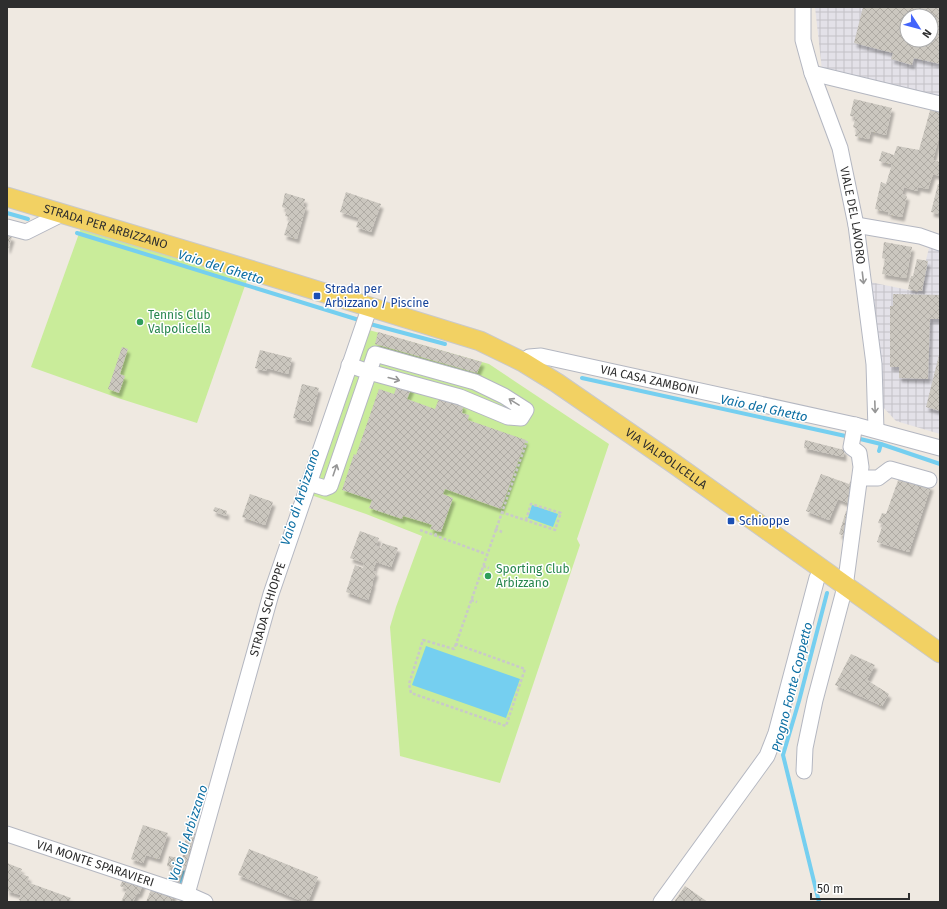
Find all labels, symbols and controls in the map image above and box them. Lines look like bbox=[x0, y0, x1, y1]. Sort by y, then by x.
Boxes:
north arrow bbox=[899, 8, 939, 48]
text: N bbox=[919, 27, 934, 40]
street label: VIALE DEL LAVORO bbox=[837, 165, 868, 265]
street label: STRADA PER ARBIZZANO bbox=[42, 201, 169, 252]
water label: Vaio del Ghetto bbox=[176, 247, 266, 287]
one-way arrow bbox=[859, 271, 867, 284]
place label: Strada per Arbizzano / Piscine bbox=[325, 282, 429, 310]
marker: Strada per Arbizzano / Piscine bbox=[312, 291, 322, 301]
place label: Tennis Club Valpolicella bbox=[148, 308, 211, 336]
marker: Tennis Club Valpolicella bbox=[135, 317, 145, 327]
street label: VIA CASA ZAMBONI bbox=[599, 362, 700, 397]
one-way arrow bbox=[387, 376, 400, 383]
water label: Vaio del Ghetto bbox=[719, 391, 809, 425]
one-way arrow bbox=[508, 398, 519, 406]
one-way arrow bbox=[872, 400, 879, 413]
street label: VIA VALPOLICELLA bbox=[623, 425, 710, 492]
water label: Vaio di Arbizzano bbox=[277, 447, 323, 547]
one-way arrow bbox=[332, 465, 340, 477]
place label: Schioppe bbox=[739, 514, 790, 528]
marker: Schioppe bbox=[726, 516, 736, 526]
street label: STRADA SCHIOPPE bbox=[247, 560, 289, 658]
place label: Sporting Club Arbizzano bbox=[496, 562, 570, 590]
marker: Sporting Club Arbizzano bbox=[483, 571, 493, 581]
water label: Progno Fonte Coppetto bbox=[769, 620, 815, 754]
water label: Vaio di Arbizzano bbox=[165, 783, 211, 883]
street label: VIA MONTE SPARAVIERI bbox=[35, 837, 156, 890]
scale bar bbox=[811, 875, 909, 901]
text: 50 m bbox=[817, 882, 843, 896]

